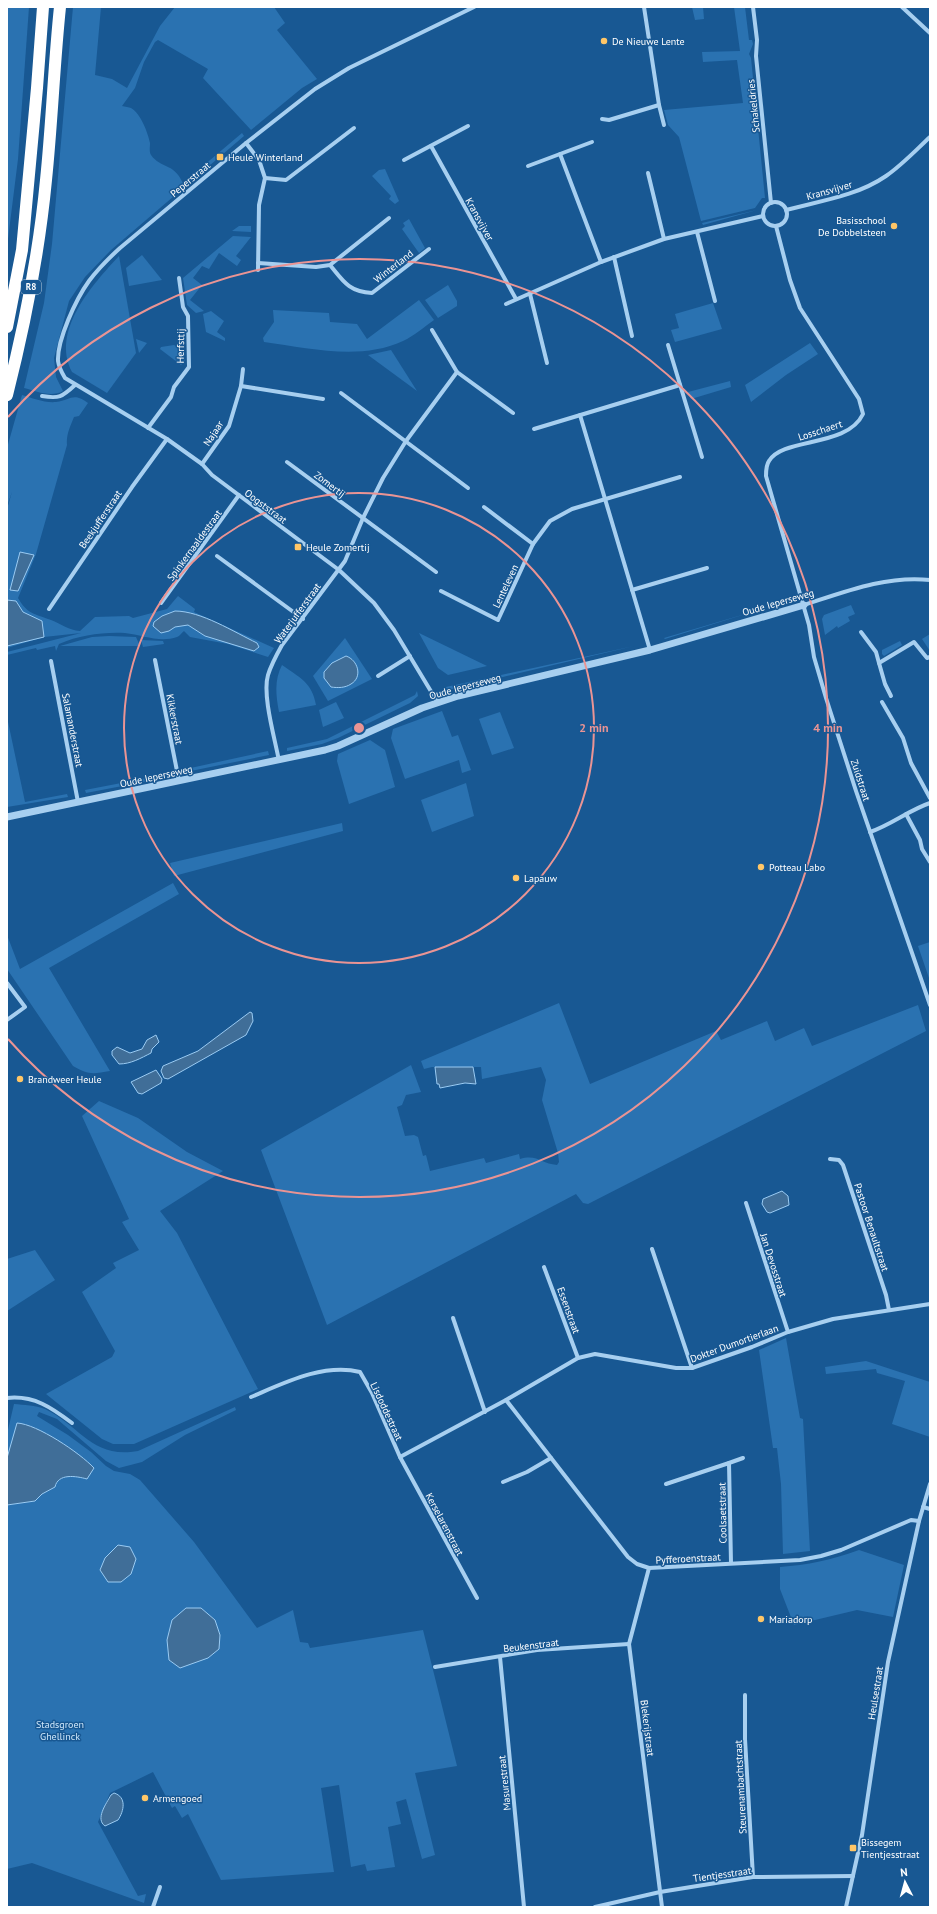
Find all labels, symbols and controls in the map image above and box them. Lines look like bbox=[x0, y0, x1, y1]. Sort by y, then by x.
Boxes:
place label: De Nieuwe Lente bbox=[612, 35, 685, 48]
marker: De Nieuwe Lente bbox=[599, 36, 609, 46]
street label: Schakeldries bbox=[744, 79, 763, 133]
place label: Heule Winterland bbox=[228, 151, 303, 164]
marker: Heule Winterland bbox=[215, 152, 225, 162]
street label: Peperstraat bbox=[168, 158, 214, 200]
street label: Kransvijver bbox=[805, 178, 854, 203]
street label: Kransvijver bbox=[462, 195, 497, 244]
place label: Basisschool De Dobbelsteen bbox=[818, 214, 886, 239]
marker: Basisschool De Dobbelsteen bbox=[889, 221, 899, 231]
street label: Winterland bbox=[371, 247, 416, 286]
road number: R8 bbox=[21, 280, 41, 294]
street label: Herfsttij bbox=[174, 329, 187, 363]
street label: Losschaert bbox=[797, 417, 844, 444]
street label: Najaar bbox=[200, 418, 227, 448]
street label: Zomertij bbox=[311, 468, 348, 500]
street label: Oogststraat bbox=[242, 486, 290, 527]
street label: Beekjufferstraat bbox=[76, 487, 125, 551]
street label: Spinkernaaldestraat bbox=[164, 507, 225, 584]
place label: Heule Zomertij bbox=[306, 541, 370, 554]
marker: Heule Zomertij bbox=[293, 542, 303, 552]
street label: Lenteleven bbox=[490, 562, 521, 610]
street label: Waterjufferstraat bbox=[271, 580, 324, 646]
street label: Oude Ieperseweg bbox=[741, 586, 815, 619]
street label: Oude Ieperseweg bbox=[428, 671, 503, 702]
street label: Salamanderstraat bbox=[59, 692, 86, 769]
street label: Kikkerstraat bbox=[163, 693, 186, 746]
text: 2 min bbox=[579, 720, 609, 735]
text: 4 min bbox=[813, 720, 843, 735]
centre of rings bbox=[352, 721, 366, 735]
street label: Zuidstraat bbox=[848, 758, 874, 803]
street label: Oude Ieperseweg bbox=[119, 762, 194, 791]
place label: Potteau Labo bbox=[769, 861, 825, 874]
marker: Potteau Labo bbox=[756, 862, 766, 872]
place label: Lapauw bbox=[524, 872, 558, 885]
marker: Lapauw bbox=[511, 873, 521, 883]
place label: Brandweer Heule bbox=[28, 1073, 102, 1086]
marker: Brandweer Heule bbox=[15, 1074, 25, 1084]
street label: Pastoor Benaultstraat bbox=[851, 1181, 892, 1273]
street label: Jan Devosstraat bbox=[757, 1231, 790, 1299]
street label: Essenstraat bbox=[554, 1285, 583, 1336]
street label: Dokter Dumortierlaan bbox=[688, 1321, 780, 1365]
street label: Lisdoddestraat bbox=[367, 1380, 406, 1443]
street label: Coolsaetstraat bbox=[715, 1482, 730, 1544]
street label: Kerselarenstraat bbox=[422, 1490, 467, 1559]
street label: Pyfferoenstraat bbox=[655, 1550, 722, 1567]
place label: Mariadorp bbox=[769, 1613, 812, 1626]
marker: Mariadorp bbox=[756, 1614, 766, 1624]
street label: Beukenstraat bbox=[503, 1636, 560, 1655]
street label: Heulsestraat bbox=[865, 1665, 886, 1721]
street label: Blekerijstraat bbox=[638, 1699, 657, 1758]
park label: Stadsgroen Ghellinck bbox=[36, 1718, 84, 1743]
street label: Steurenambachtstraat bbox=[732, 1739, 749, 1834]
street label: Masurestraat bbox=[495, 1754, 514, 1811]
place label: Armengoed bbox=[153, 1792, 202, 1805]
marker: Armengoed bbox=[140, 1793, 150, 1803]
place label: Bissegem Tientjesstraat bbox=[861, 1836, 920, 1861]
marker: Bissegem Tientjesstraat bbox=[848, 1843, 858, 1853]
north arrow bbox=[885, 1862, 925, 1902]
street label: Tientjesstraat bbox=[692, 1864, 753, 1885]
text: N bbox=[900, 1865, 908, 1879]

